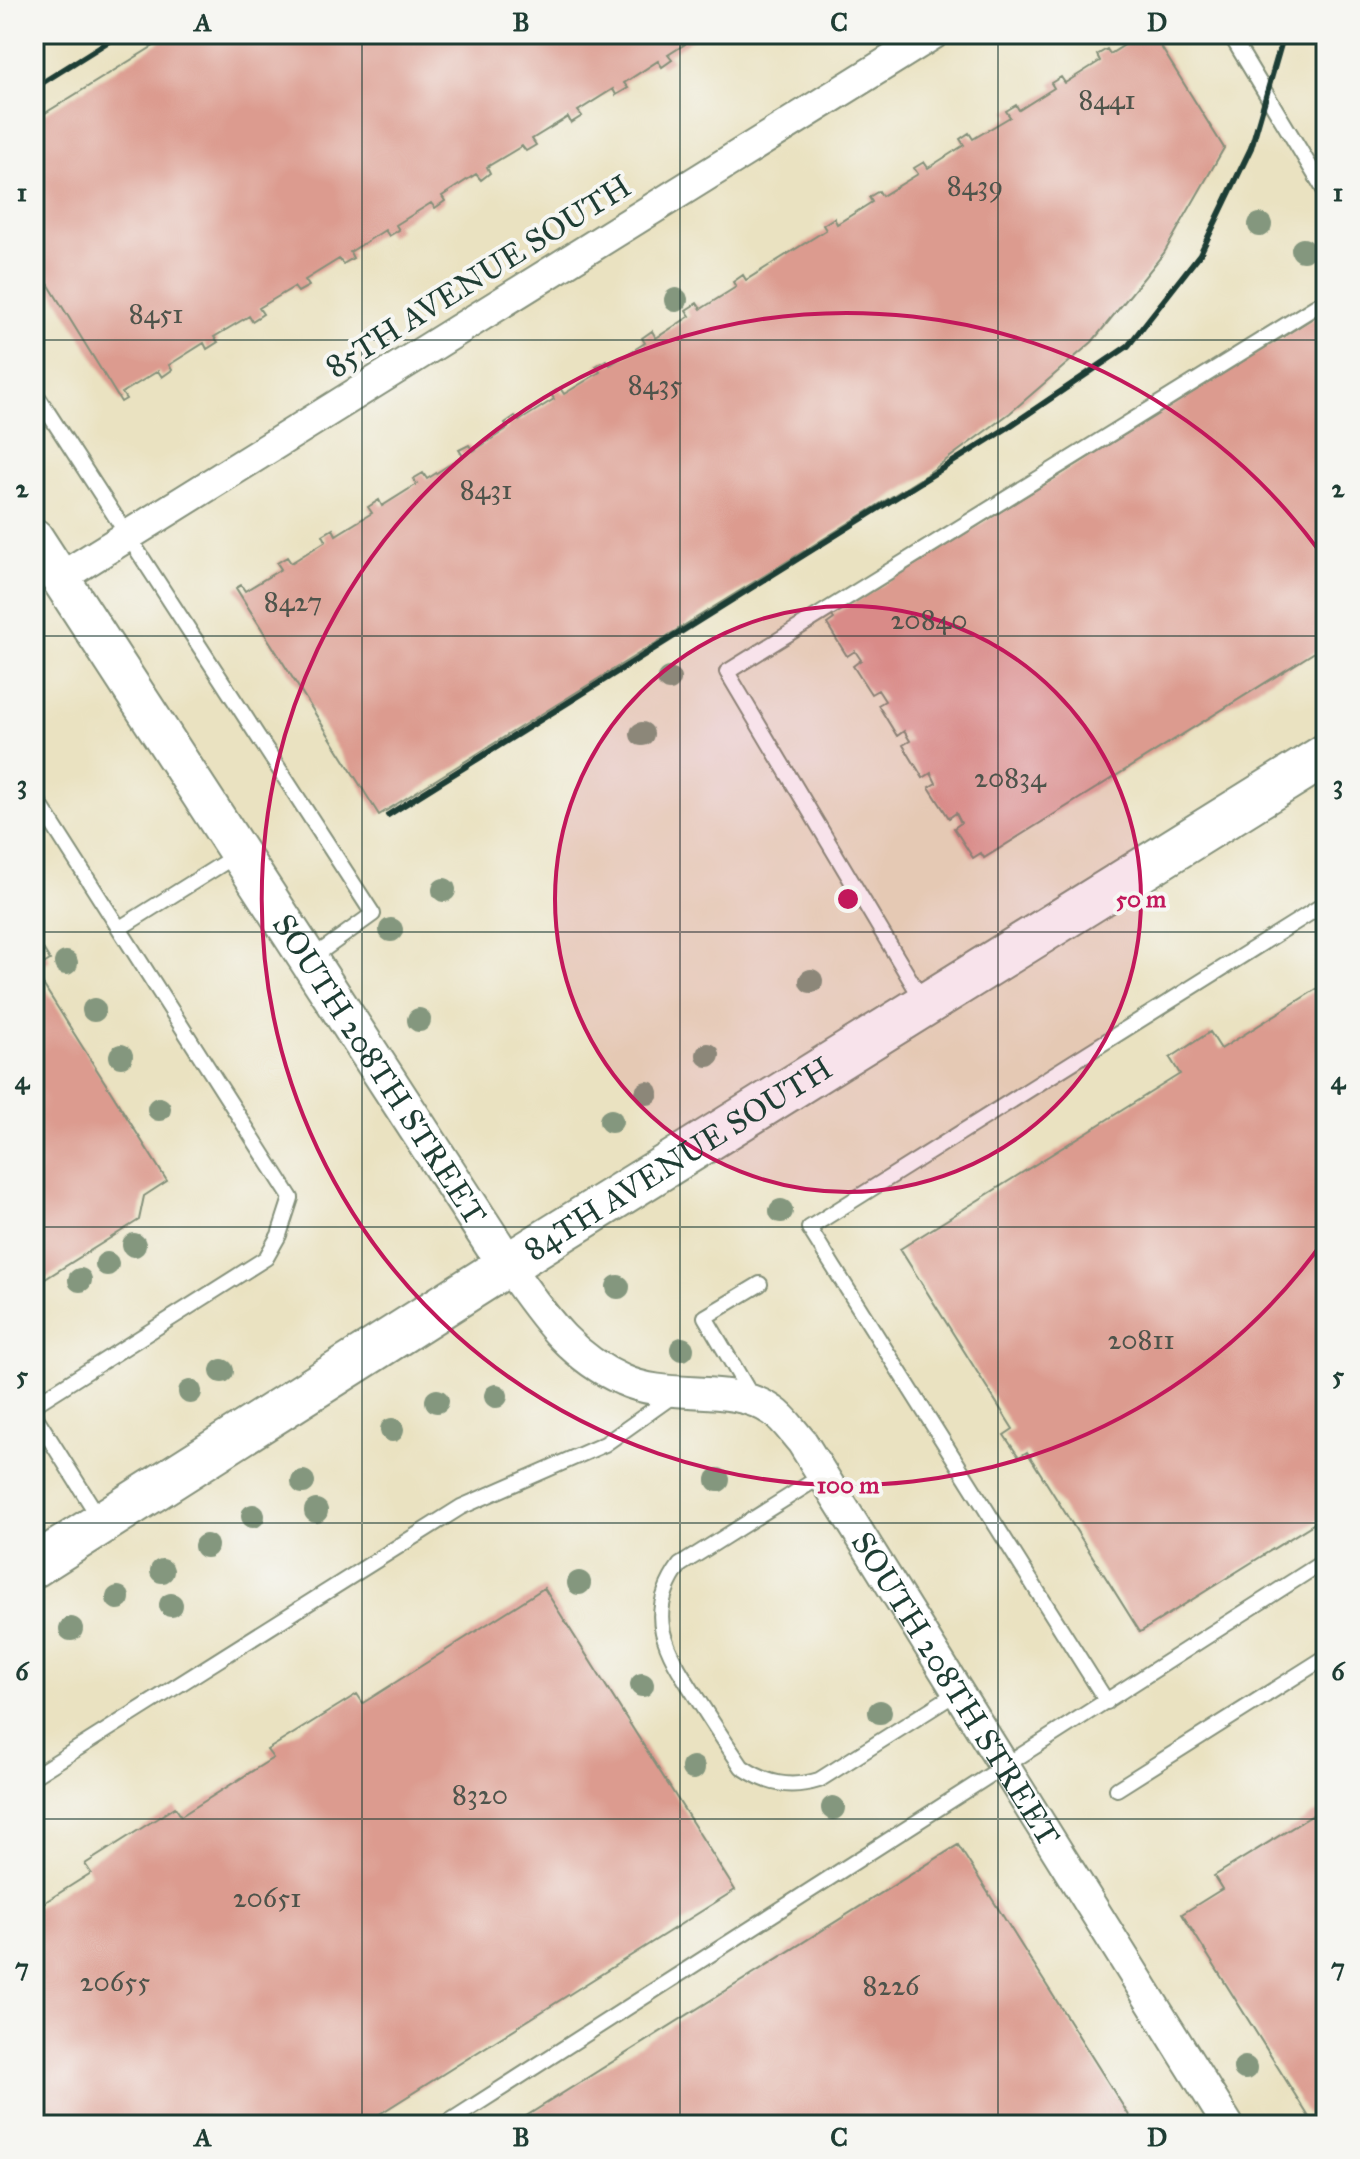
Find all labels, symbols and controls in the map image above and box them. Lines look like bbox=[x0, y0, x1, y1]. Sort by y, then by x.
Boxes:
text: A bbox=[192, 6, 212, 38]
text: B bbox=[512, 6, 530, 38]
text: C bbox=[830, 6, 848, 38]
text: D bbox=[1147, 6, 1167, 38]
house number: 8441 bbox=[1078, 82, 1136, 117]
street label: 85TH AVENUE SOUTH bbox=[319, 167, 638, 386]
house number: 8439 bbox=[947, 168, 1003, 203]
text: 1 bbox=[17, 176, 27, 208]
text: 1 bbox=[1333, 176, 1343, 208]
house number: 8451 bbox=[129, 296, 183, 331]
house number: 8435 bbox=[628, 367, 682, 402]
text: 2 bbox=[16, 472, 30, 504]
house number: 8431 bbox=[460, 472, 512, 507]
text: 2 bbox=[1332, 472, 1346, 504]
house number: 8427 bbox=[264, 584, 322, 619]
house number: 20840 bbox=[891, 602, 967, 637]
house number: 20834 bbox=[974, 760, 1047, 795]
text: 3 bbox=[17, 768, 27, 800]
text: 3 bbox=[1333, 768, 1343, 800]
text: 50 m bbox=[1116, 884, 1167, 914]
centre of rings bbox=[834, 885, 862, 913]
street label: SOUTH 208TH STREET bbox=[264, 907, 495, 1232]
street label: 84TH AVENUE SOUTH bbox=[517, 1049, 839, 1269]
text: 4 bbox=[15, 1064, 31, 1096]
text: 4 bbox=[1331, 1064, 1347, 1096]
house number: 20811 bbox=[1107, 1322, 1175, 1357]
text: 5 bbox=[16, 1359, 29, 1391]
text: 5 bbox=[1332, 1359, 1345, 1391]
text: 100 m bbox=[817, 1470, 880, 1500]
street label: SOUTH 208TH STREET bbox=[843, 1525, 1068, 1853]
text: 6 bbox=[15, 1655, 30, 1687]
text: 6 bbox=[1331, 1655, 1346, 1687]
house number: 8320 bbox=[452, 1777, 508, 1812]
house number: 20651 bbox=[233, 1880, 301, 1915]
text: 7 bbox=[15, 1951, 29, 1983]
text: 7 bbox=[1331, 1951, 1345, 1983]
house number: 20655 bbox=[80, 1964, 150, 1999]
house number: 8226 bbox=[863, 1968, 921, 2003]
text: A bbox=[192, 2121, 212, 2153]
text: B bbox=[512, 2121, 530, 2153]
text: C bbox=[830, 2121, 848, 2153]
text: D bbox=[1147, 2121, 1167, 2153]

